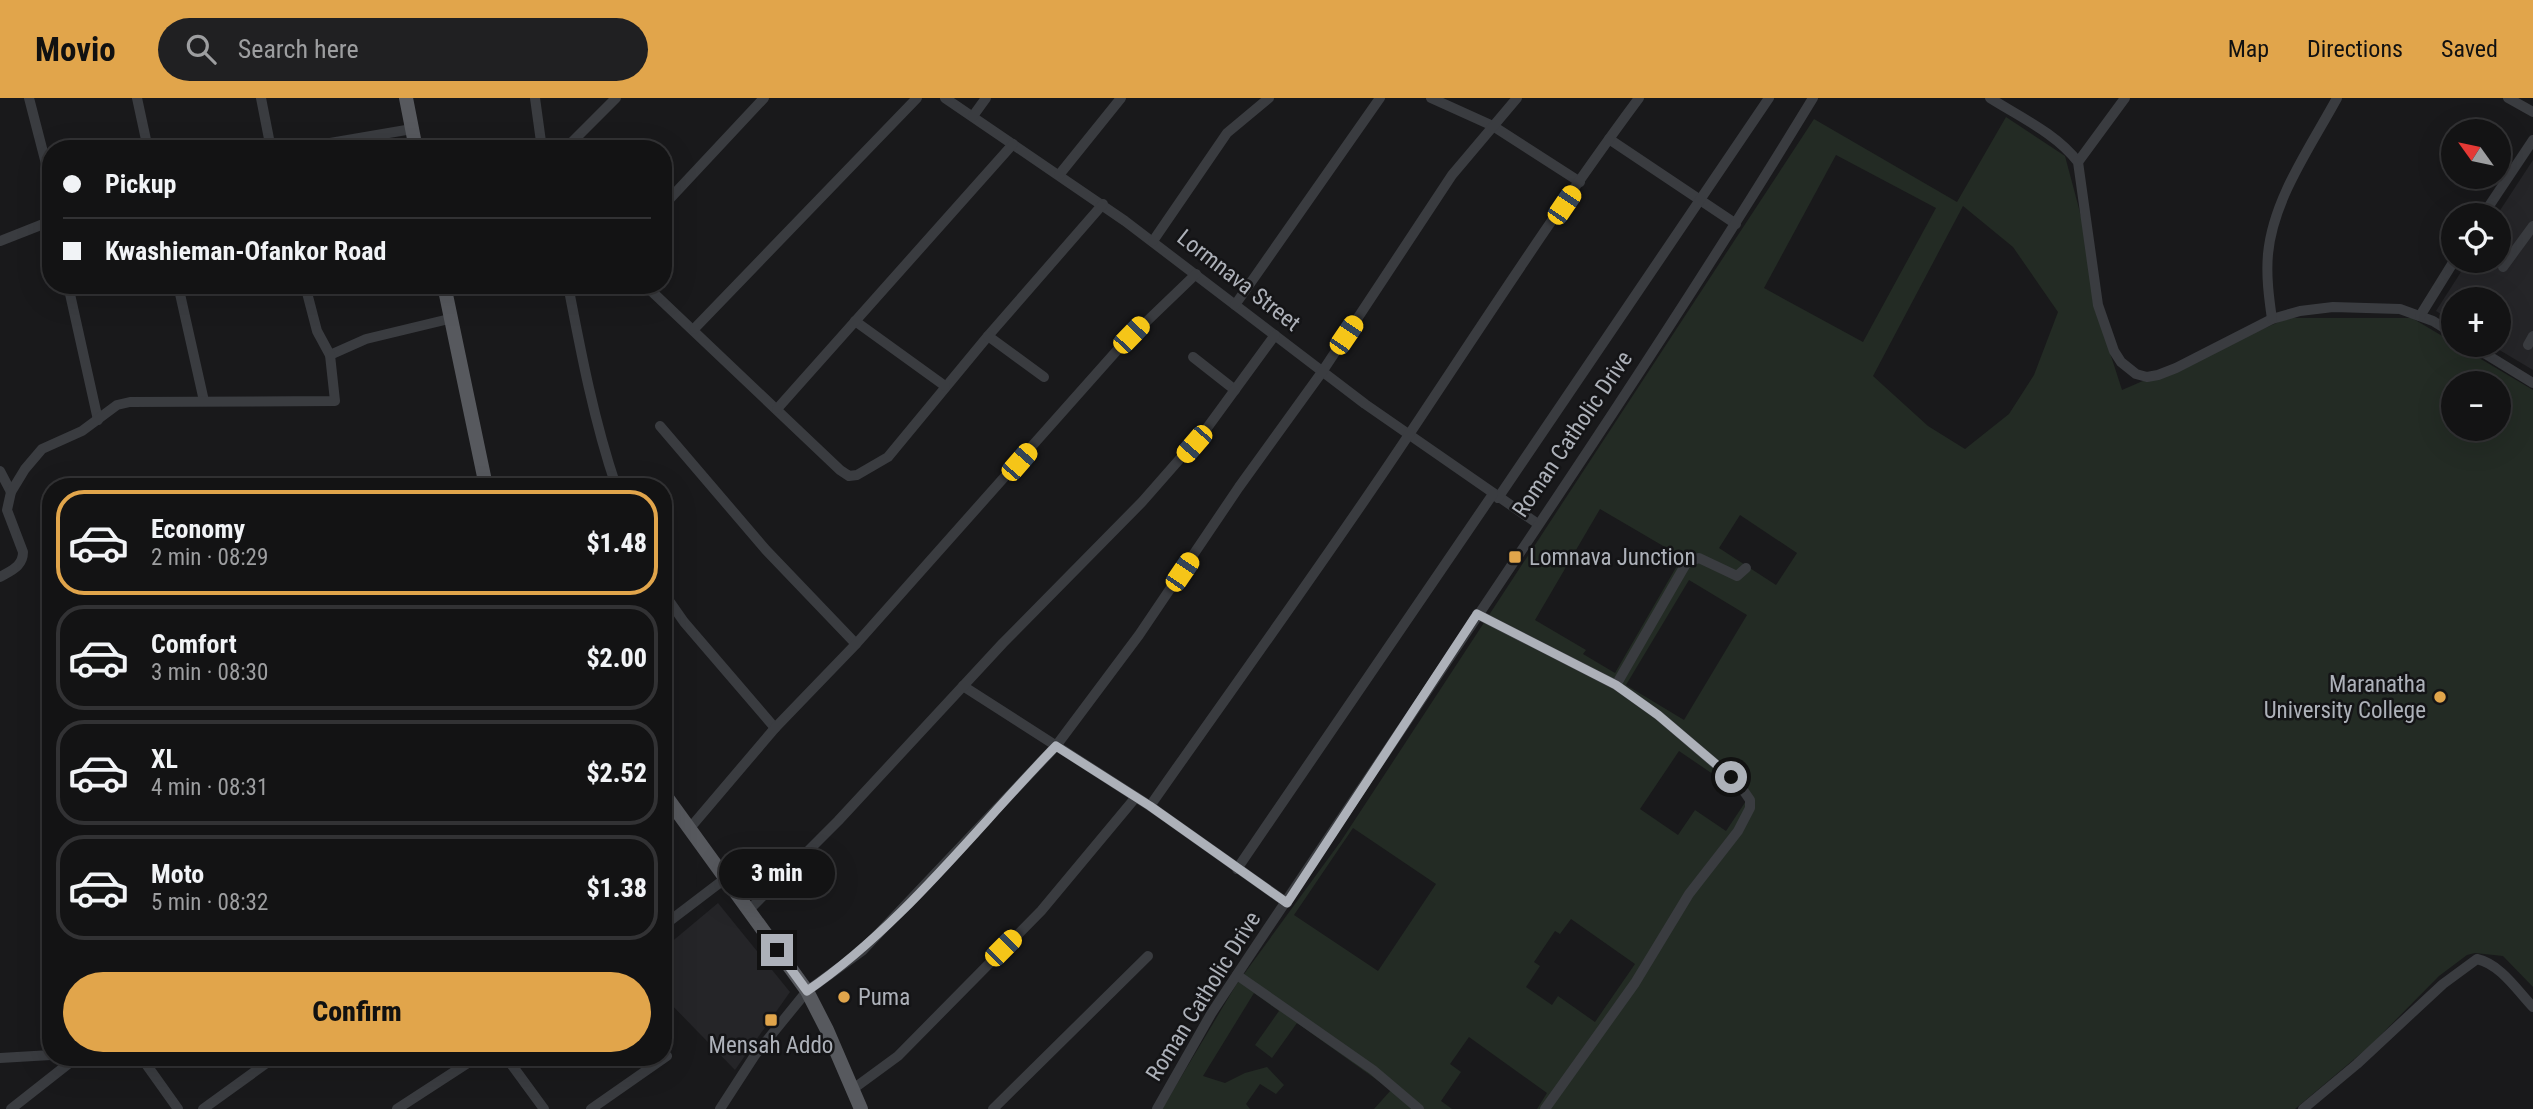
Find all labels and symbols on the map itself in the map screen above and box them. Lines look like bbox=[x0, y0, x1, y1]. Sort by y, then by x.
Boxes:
north arrow bbox=[2441, 119, 2511, 189]
car bbox=[1544, 182, 1585, 228]
street label: Lormnava Street bbox=[1172, 224, 1306, 337]
car bbox=[1326, 312, 1367, 358]
car bbox=[1109, 313, 1154, 357]
street label: Roman Catholic Drive bbox=[1507, 346, 1638, 522]
car bbox=[1173, 421, 1216, 467]
car bbox=[998, 439, 1041, 485]
place label: Lomnava Junction bbox=[1529, 544, 1696, 571]
car bbox=[1162, 549, 1203, 595]
marker: Lomnava Junction bbox=[1507, 549, 1523, 565]
place label: Maranatha University College bbox=[2264, 671, 2426, 724]
marker: Maranatha University College bbox=[2432, 689, 2448, 705]
route start bbox=[1715, 761, 1747, 793]
callout: 3 min bbox=[719, 848, 835, 898]
street label: Roman Catholic Drive bbox=[1140, 907, 1266, 1086]
car bbox=[981, 926, 1026, 970]
route end bbox=[761, 934, 793, 966]
place label: Puma bbox=[858, 984, 910, 1011]
marker: Puma bbox=[836, 989, 852, 1005]
marker: Mensah Addo bbox=[763, 1012, 779, 1028]
place label: Mensah Addo bbox=[709, 1032, 833, 1059]

